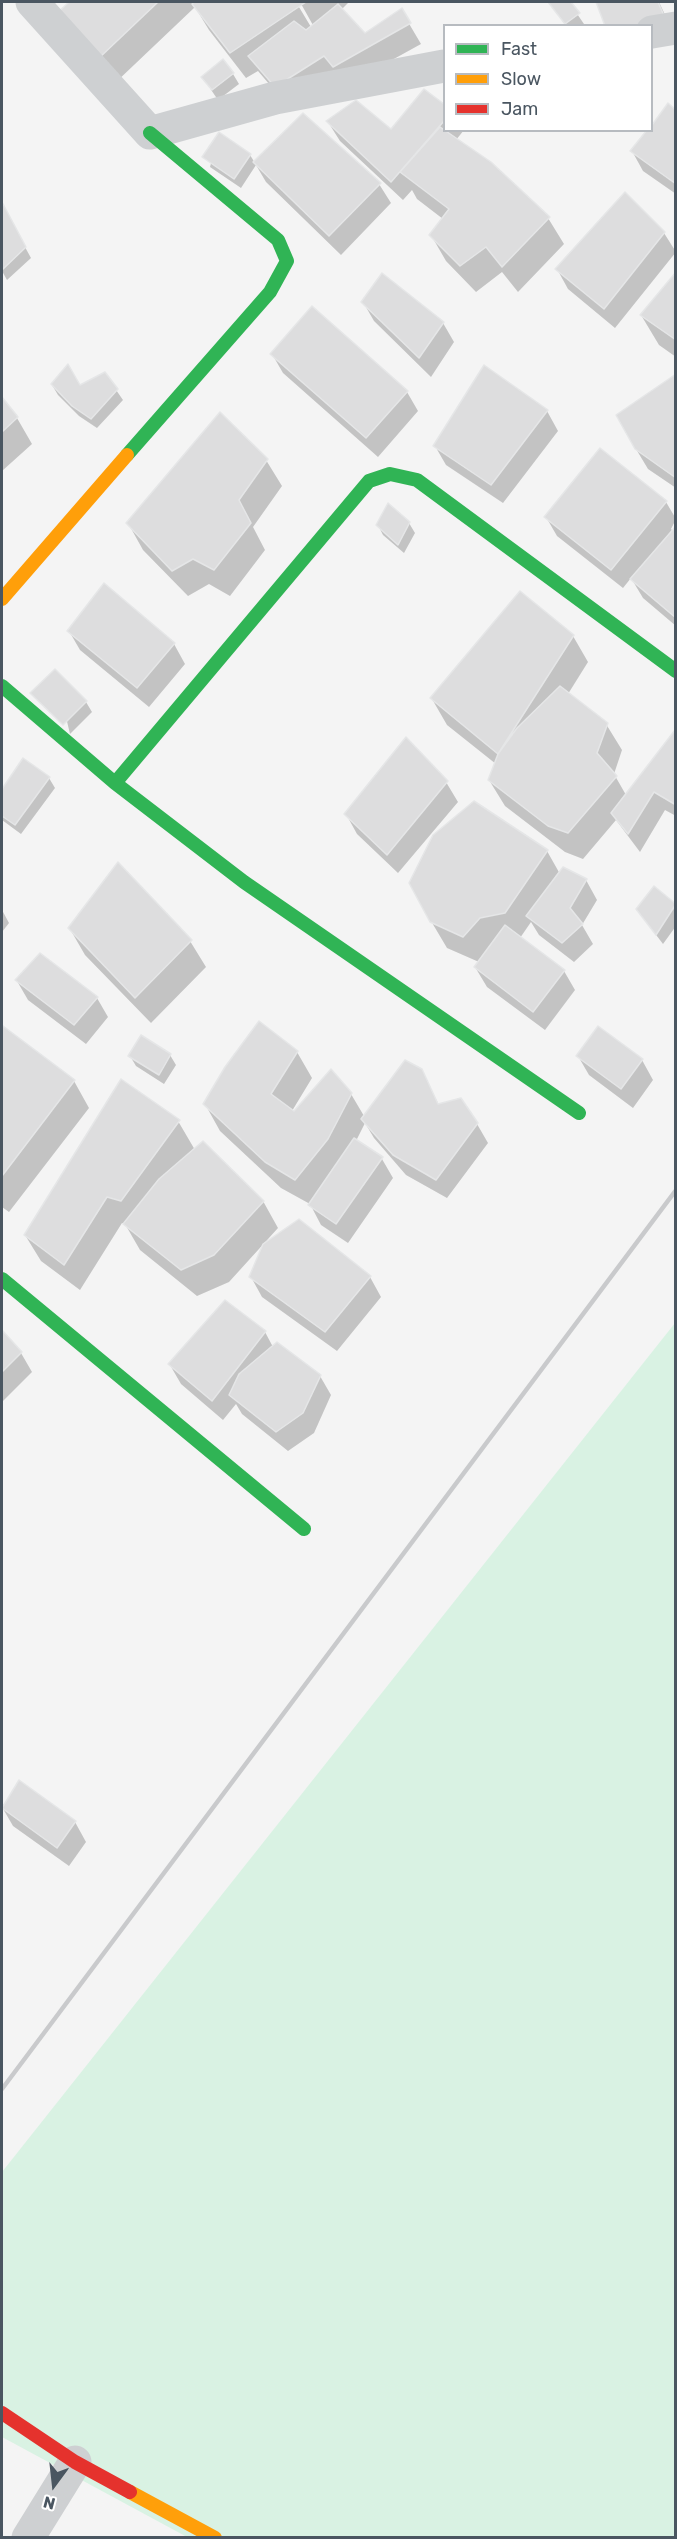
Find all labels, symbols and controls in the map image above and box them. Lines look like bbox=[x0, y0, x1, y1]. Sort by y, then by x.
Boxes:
legend bbox=[443, 24, 653, 132]
text: Fast bbox=[501, 38, 537, 60]
text: Slow bbox=[501, 68, 541, 90]
text: Jam bbox=[501, 98, 538, 120]
north arrow bbox=[24, 2455, 84, 2515]
text: N bbox=[41, 2492, 57, 2514]

